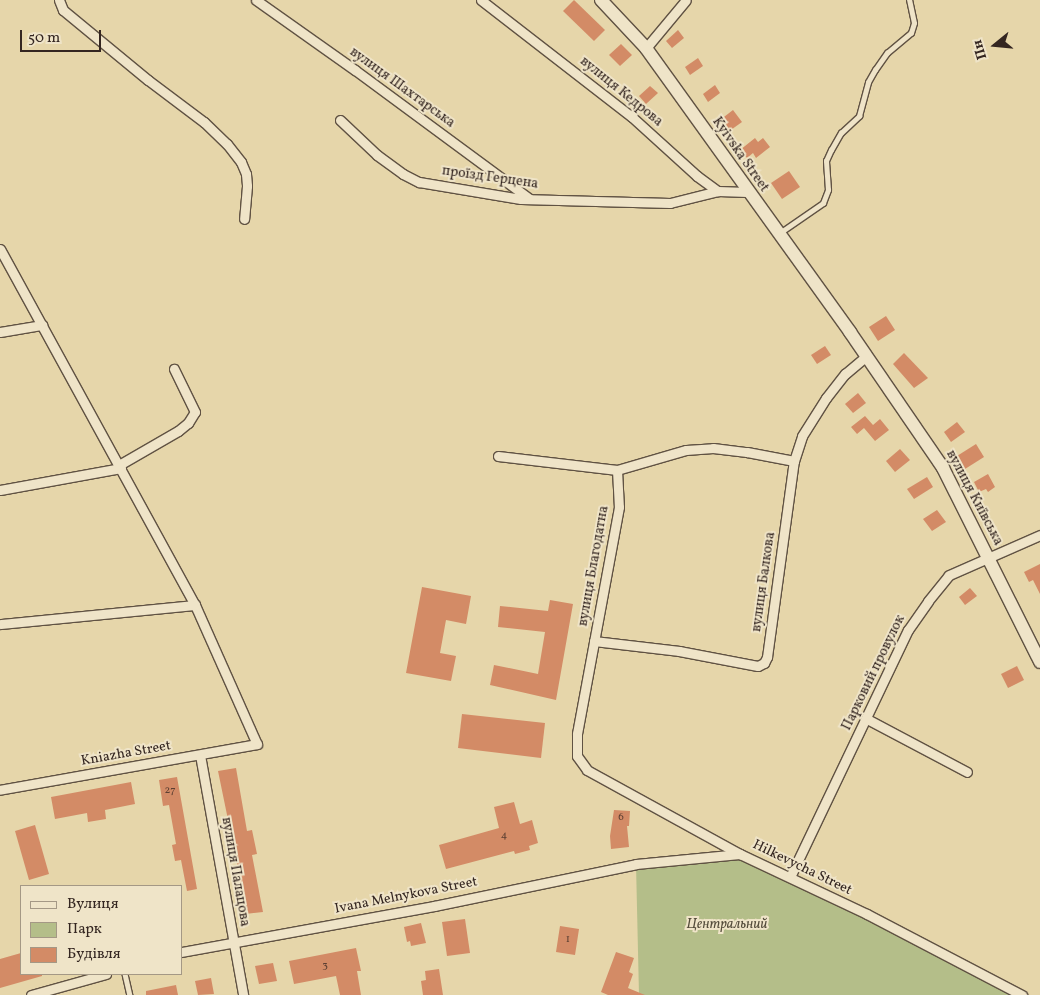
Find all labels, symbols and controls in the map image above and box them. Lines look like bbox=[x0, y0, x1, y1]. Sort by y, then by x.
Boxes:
scale bar bbox=[22, 20, 104, 52]
north arrow bbox=[970, 20, 1020, 70]
text: 50 m bbox=[28, 28, 60, 49]
text: Пн bbox=[968, 37, 992, 62]
street label: вулиця Шахтарська bbox=[346, 44, 458, 132]
street label: вулиця Кедрова bbox=[576, 53, 666, 131]
street label: Kyivska Street bbox=[708, 114, 772, 196]
street label: проїзд Герцена bbox=[441, 163, 539, 193]
street label: вулиця Київська bbox=[942, 448, 1006, 548]
street label: вулиця Благодатна bbox=[575, 504, 613, 628]
street label: вулиця Балкова bbox=[749, 531, 779, 633]
street label: Парковий провулок bbox=[839, 612, 909, 734]
street label: Kniazha Street bbox=[80, 738, 172, 770]
house number: 27 bbox=[165, 784, 175, 798]
house number: 6 bbox=[618, 811, 624, 825]
street label: вулиця Палацова bbox=[217, 816, 253, 928]
house number: 4 bbox=[501, 829, 507, 843]
street label: Hilkevycha Street bbox=[750, 837, 854, 899]
street label: Ivana Melnykova Street bbox=[333, 874, 479, 918]
legend bbox=[20, 885, 182, 975]
text: Вулиця bbox=[67, 894, 118, 915]
park label: Центральний bbox=[687, 917, 767, 933]
text: Парк bbox=[67, 919, 102, 940]
house number: 1 bbox=[566, 933, 570, 947]
text: Будівля bbox=[67, 944, 121, 965]
house number: 3 bbox=[322, 959, 328, 973]

